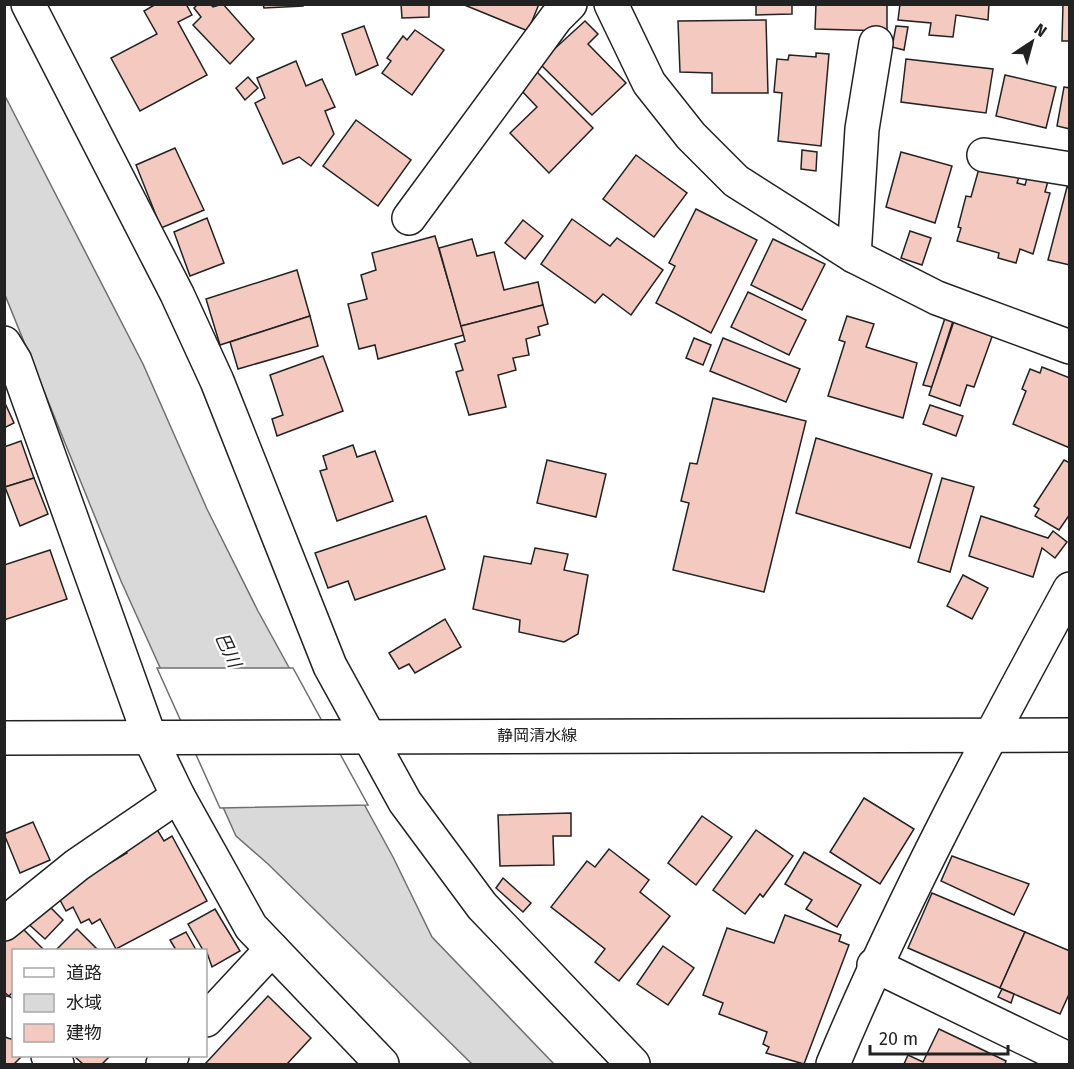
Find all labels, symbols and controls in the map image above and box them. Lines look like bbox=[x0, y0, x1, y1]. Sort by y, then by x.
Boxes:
north arrow bbox=[1002, 12, 1062, 72]
text: N bbox=[1031, 19, 1050, 41]
water label: 巴川 bbox=[210, 629, 246, 673]
street label: 静岡清水線 bbox=[497, 726, 577, 745]
legend bbox=[12, 949, 207, 1057]
text: 道路 bbox=[66, 962, 102, 984]
text: 水域 bbox=[66, 992, 102, 1014]
scale bar bbox=[870, 1018, 1008, 1056]
text: 建物 bbox=[66, 1022, 102, 1044]
text: 20 m bbox=[879, 1028, 918, 1050]

